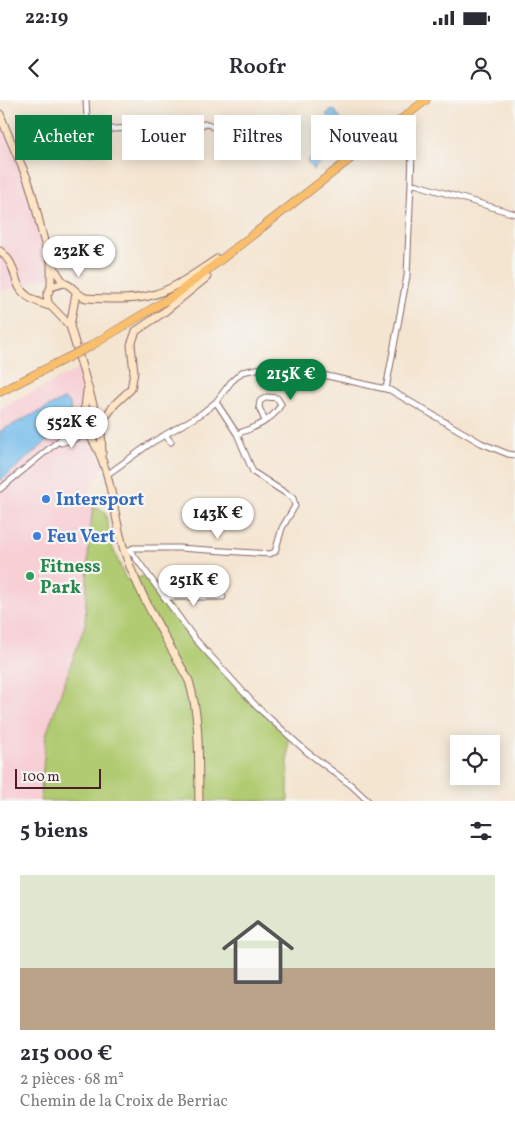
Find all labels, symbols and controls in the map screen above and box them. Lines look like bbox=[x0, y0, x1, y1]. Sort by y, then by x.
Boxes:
text: 22:19 bbox=[25, 5, 68, 31]
text: Roofr bbox=[229, 52, 286, 83]
icon: back bbox=[20, 54, 48, 82]
icon: person bbox=[467, 54, 495, 82]
chip: Acheter bbox=[15, 115, 112, 160]
chip: Louer bbox=[122, 115, 204, 160]
chip: Filtres bbox=[214, 115, 301, 160]
chip: Nouveau bbox=[311, 115, 416, 160]
pin: 232K € bbox=[38, 236, 120, 278]
text: 232K € bbox=[53, 241, 105, 263]
pin: 215K € bbox=[250, 358, 332, 401]
text: 215K € bbox=[266, 364, 316, 386]
pin: 552K € bbox=[31, 406, 113, 449]
text: 552K € bbox=[47, 412, 97, 434]
place label: Intersport bbox=[56, 488, 144, 513]
marker: Intersport bbox=[40, 493, 52, 505]
pin: 143K € bbox=[177, 498, 259, 540]
text: 143K € bbox=[193, 503, 243, 525]
place label: Feu Vert bbox=[47, 525, 115, 550]
marker: Feu Vert bbox=[31, 530, 43, 542]
place label: Fitness Park bbox=[40, 555, 101, 601]
pin: 251K € bbox=[153, 564, 235, 607]
marker: Fitness Park bbox=[24, 570, 36, 582]
text: 251K € bbox=[169, 570, 219, 592]
map controls bbox=[450, 735, 500, 785]
button: locate bbox=[450, 735, 500, 785]
scale bar bbox=[15, 766, 101, 789]
text: 100 m bbox=[22, 768, 60, 787]
text: 5 biens bbox=[20, 817, 88, 846]
icon: filters bbox=[467, 817, 495, 845]
icon: home bbox=[213, 907, 303, 997]
text: 215 000 € bbox=[20, 1040, 113, 1069]
text: 2 pièces · 68 m² bbox=[20, 1069, 124, 1091]
text: Chemin de la Croix de Berriac bbox=[20, 1091, 228, 1113]

